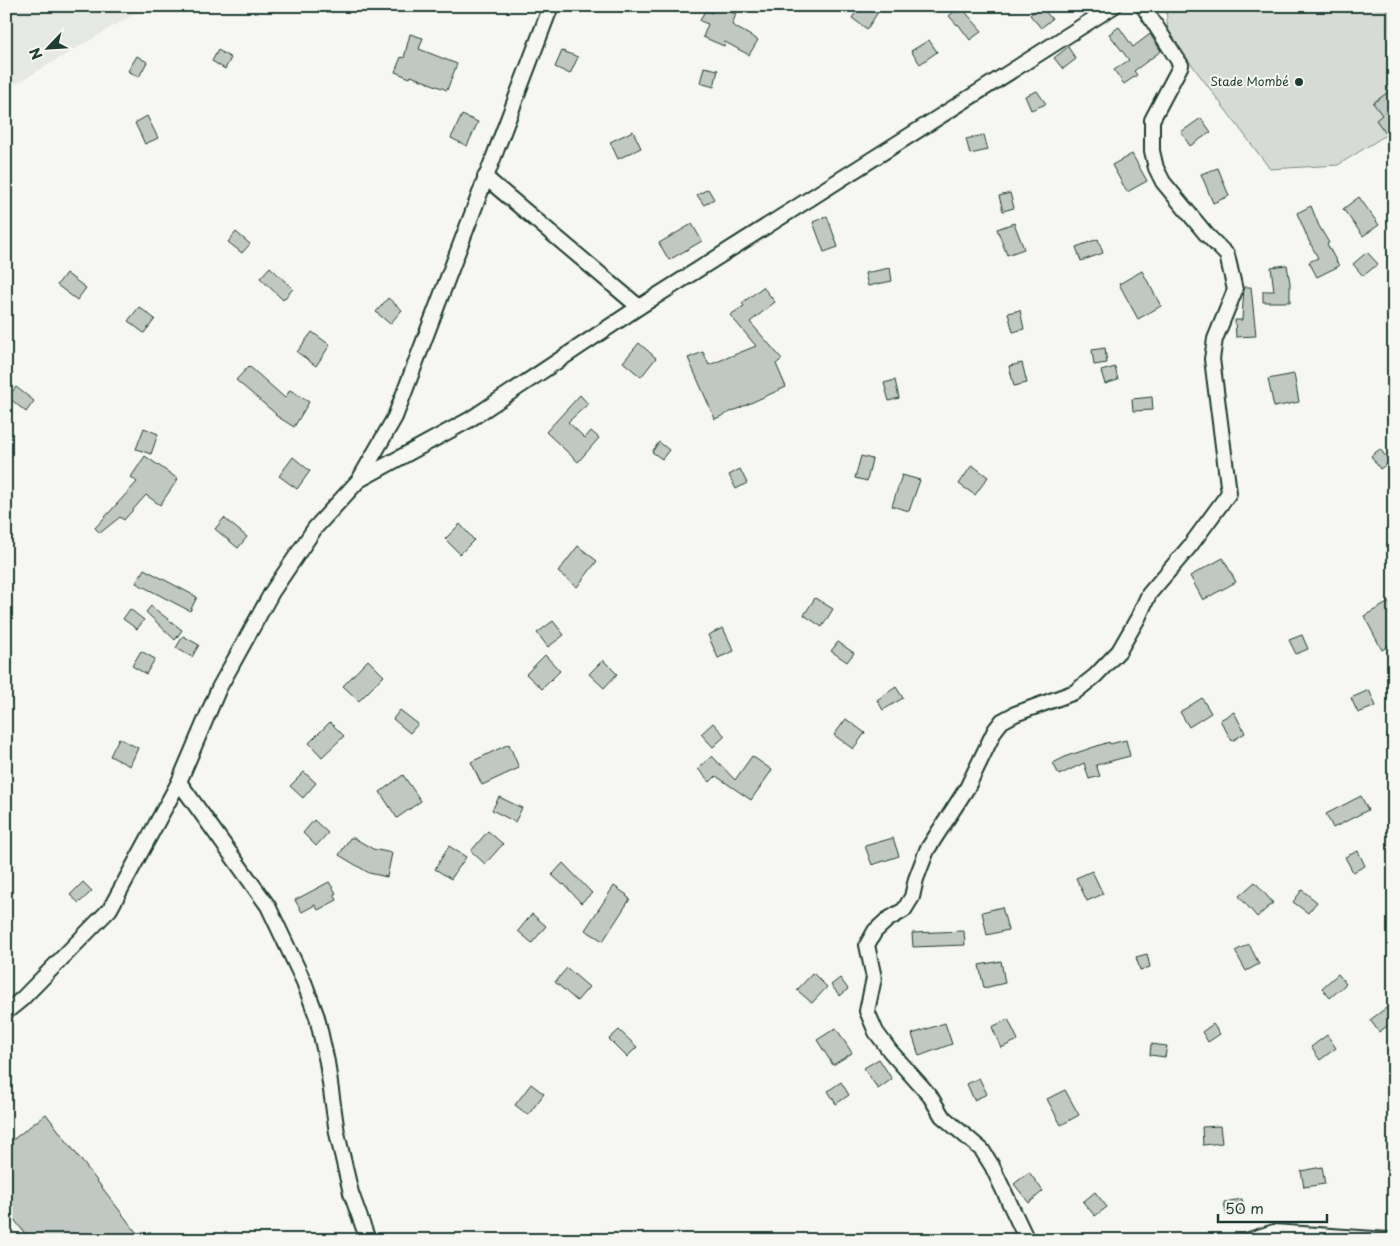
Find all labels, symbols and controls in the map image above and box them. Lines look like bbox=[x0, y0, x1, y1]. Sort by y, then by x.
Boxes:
north arrow bbox=[22, 22, 72, 72]
text: N bbox=[24, 44, 48, 63]
place label: Stade Mombé bbox=[1210, 72, 1289, 90]
marker: Stade Mombé bbox=[1293, 76, 1305, 88]
scale bar bbox=[1218, 1191, 1326, 1223]
text: 50 m bbox=[1225, 1196, 1264, 1219]

